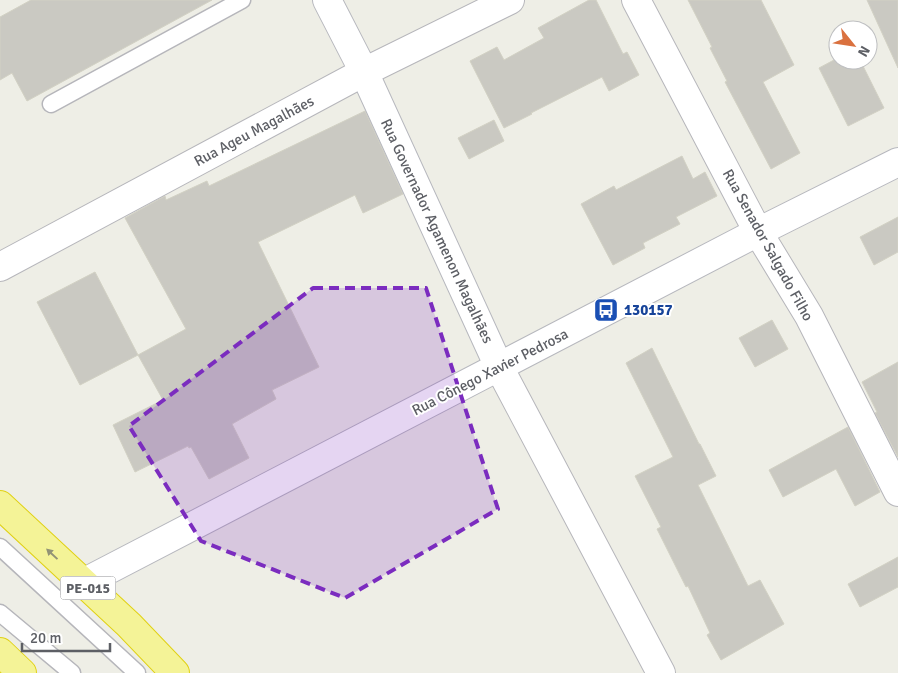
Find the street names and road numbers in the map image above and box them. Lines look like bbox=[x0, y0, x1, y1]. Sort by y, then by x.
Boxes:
street label: Rua Ageu Magalhães bbox=[191, 92, 317, 170]
street label: Rua Governador Agamenon Magalhães bbox=[377, 116, 497, 347]
street label: Rua Senador Salgado Filho bbox=[719, 166, 817, 324]
street label: Rua Cônego Xavier Pedrosa bbox=[409, 325, 571, 419]
road number: PE-015 bbox=[61, 576, 116, 600]

